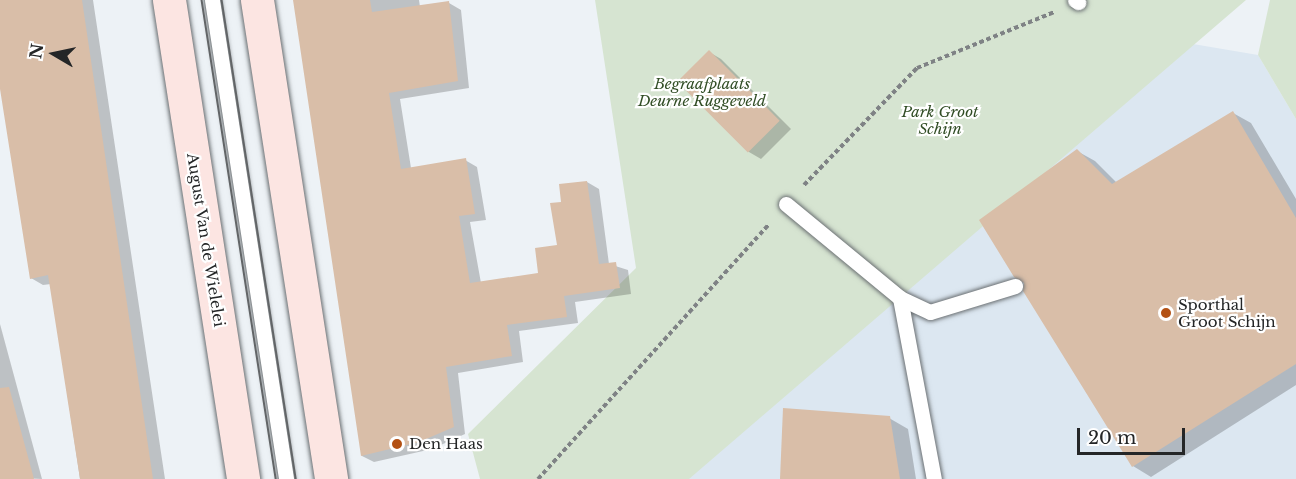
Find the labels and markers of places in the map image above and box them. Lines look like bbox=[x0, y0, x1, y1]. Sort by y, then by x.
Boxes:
place label: Sporthal Groot Schijn bbox=[1178, 295, 1276, 330]
marker: Sporthal Groot Schijn bbox=[1159, 306, 1173, 320]
place label: Den Haas bbox=[409, 435, 483, 453]
marker: Den Haas bbox=[390, 437, 404, 451]

